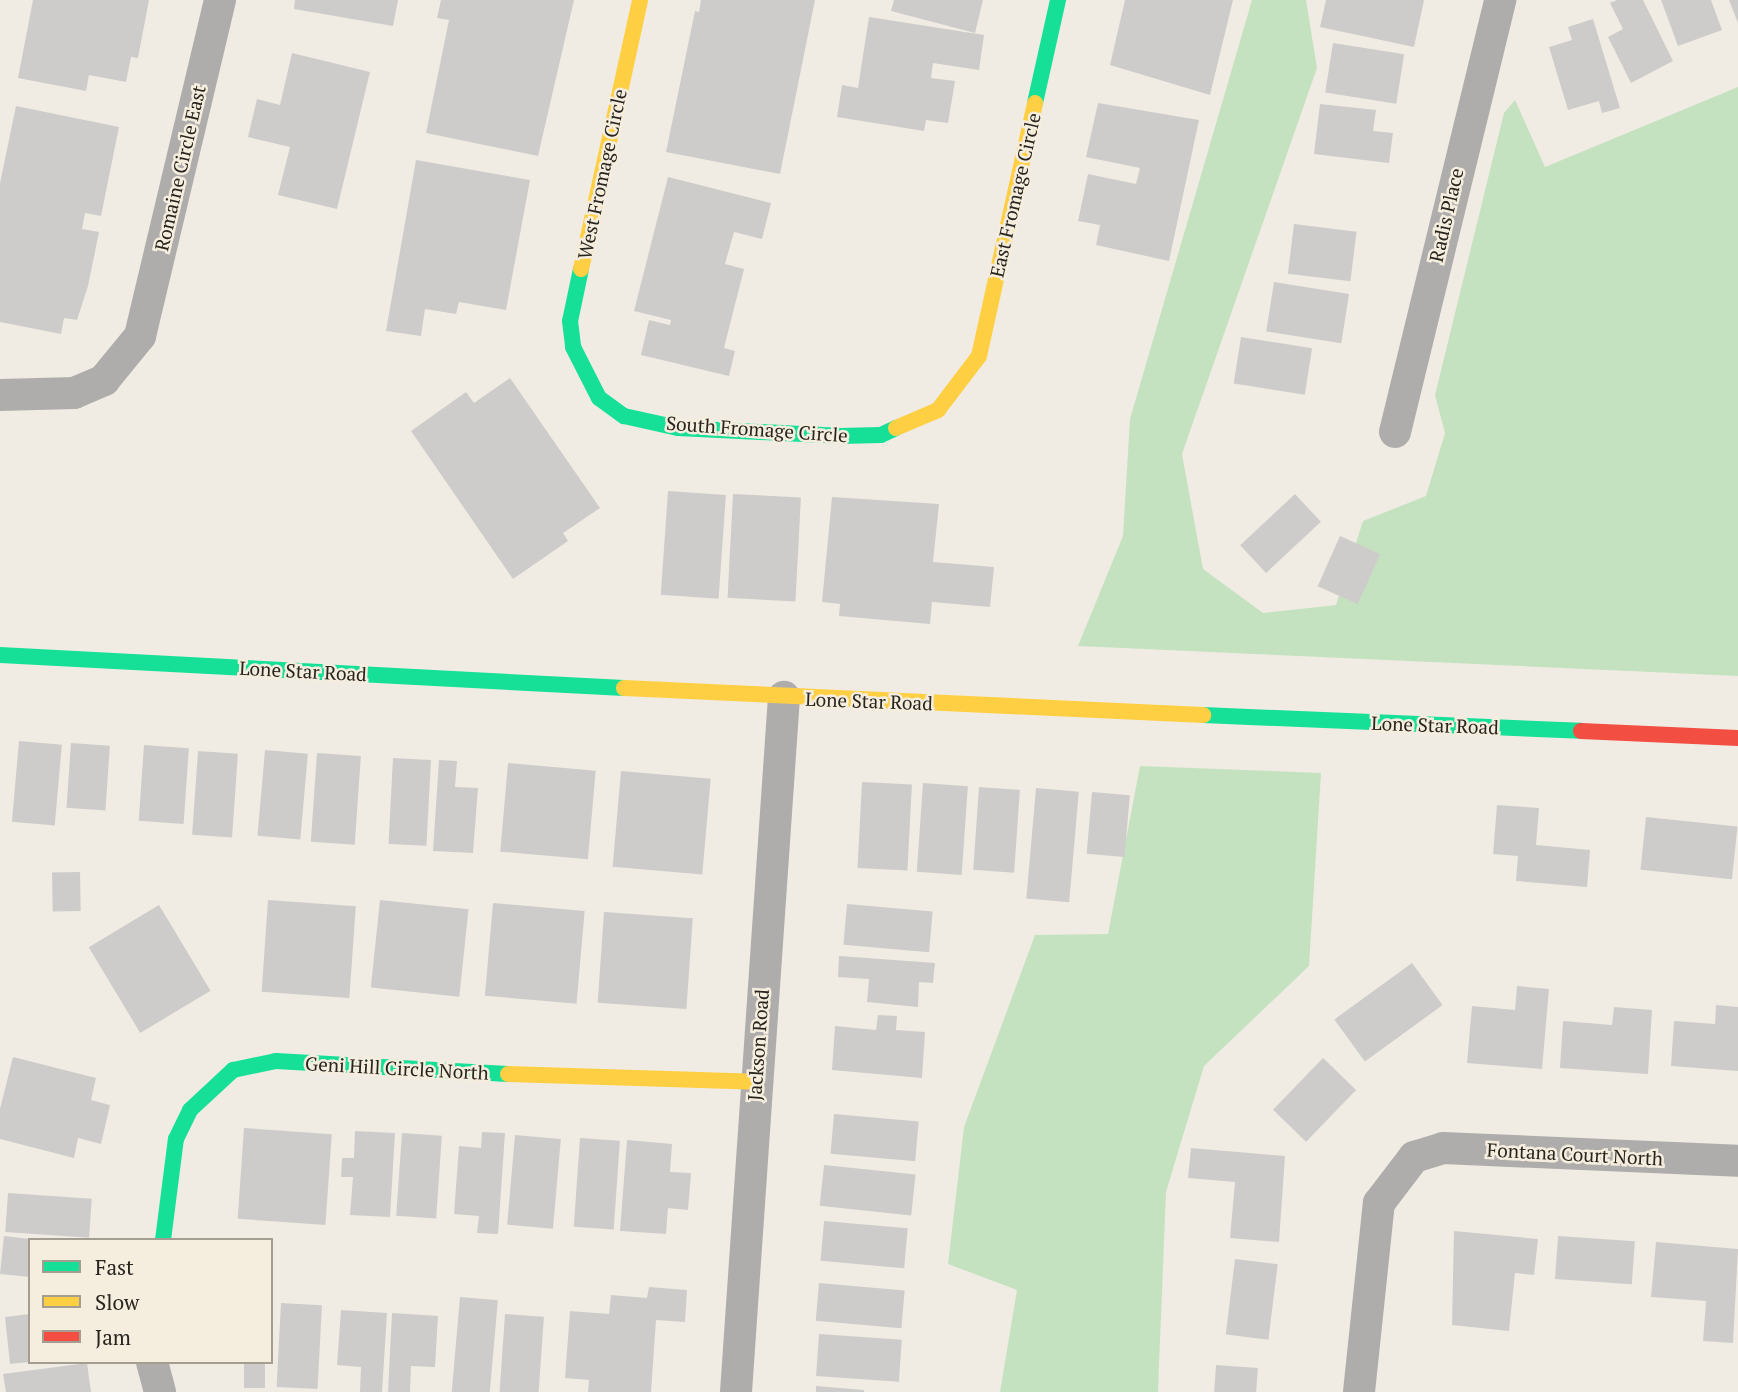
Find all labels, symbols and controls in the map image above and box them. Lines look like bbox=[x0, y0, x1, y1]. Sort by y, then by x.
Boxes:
street label: Romaine Circle East bbox=[150, 83, 210, 253]
street label: West Fromage Circle bbox=[573, 87, 631, 261]
street label: East Fromage Circle bbox=[985, 110, 1045, 280]
street label: Radis Place bbox=[1424, 166, 1468, 264]
street label: South Fromage Circle bbox=[665, 411, 849, 447]
street label: Lone Star Road bbox=[239, 656, 367, 686]
street label: Lone Star Road bbox=[805, 687, 933, 715]
street label: Lone Star Road bbox=[1371, 711, 1499, 739]
street label: Jackson Road bbox=[743, 988, 773, 1102]
street label: Geni Hill Circle North bbox=[305, 1052, 489, 1084]
street label: Fontana Court North bbox=[1486, 1138, 1664, 1170]
legend bbox=[28, 1238, 273, 1364]
text: Fast bbox=[95, 1253, 134, 1281]
text: Slow bbox=[95, 1288, 139, 1316]
text: Jam bbox=[95, 1323, 131, 1351]

